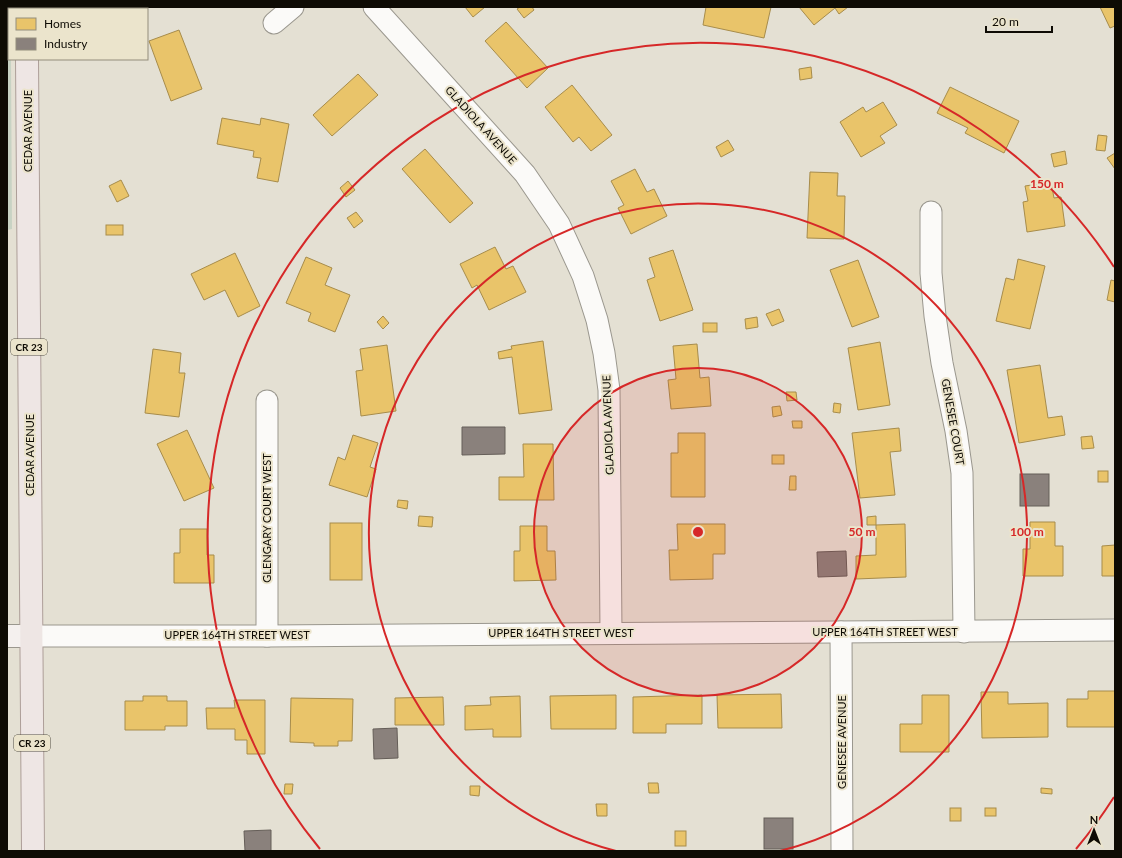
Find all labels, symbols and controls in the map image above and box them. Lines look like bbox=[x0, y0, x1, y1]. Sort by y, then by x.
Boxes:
legend bbox=[8, 8, 148, 60]
scale bar bbox=[986, 8, 1052, 34]
text: 20 m bbox=[992, 14, 1019, 29]
text: Homes bbox=[44, 16, 81, 31]
text: Industry bbox=[44, 36, 88, 51]
street label: GLADIOLA AVENUE bbox=[443, 83, 520, 166]
street label: CEDAR AVENUE bbox=[21, 90, 34, 172]
text: 150 m bbox=[1030, 176, 1064, 191]
road number: CR 23 bbox=[11, 339, 47, 355]
street label: GLADIOLA AVENUE bbox=[599, 375, 616, 475]
street label: GENESEE COURT bbox=[939, 378, 968, 467]
street label: CEDAR AVENUE bbox=[23, 414, 36, 496]
street label: GLENGARY COURT WEST bbox=[260, 453, 273, 583]
text: 50 m bbox=[849, 524, 875, 539]
text: 100 m bbox=[1010, 524, 1044, 539]
centre of rings bbox=[691, 525, 705, 539]
street label: UPPER 164TH STREET WEST bbox=[812, 625, 958, 638]
street label: UPPER 164TH STREET WEST bbox=[488, 626, 634, 639]
street label: UPPER 164TH STREET WEST bbox=[164, 628, 310, 641]
street label: GENESEE AVENUE bbox=[835, 695, 848, 789]
road number: CR 23 bbox=[14, 735, 50, 751]
north arrow bbox=[1074, 810, 1114, 850]
text: N bbox=[1090, 813, 1098, 826]

